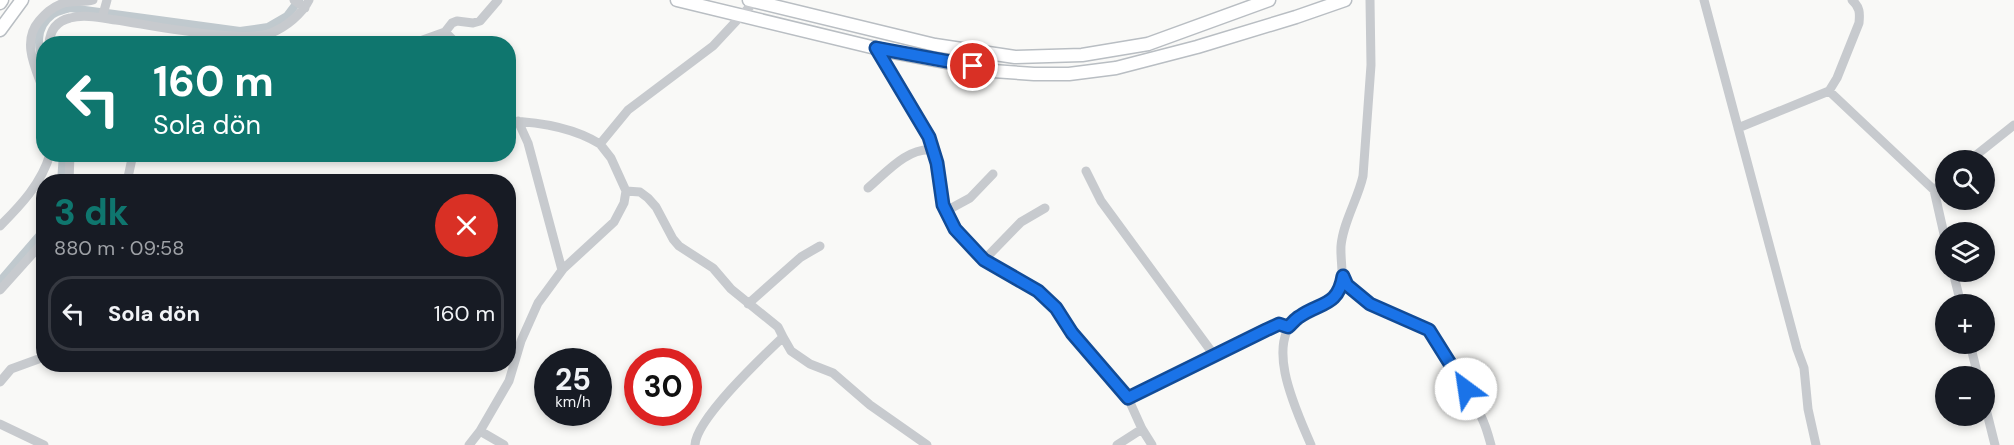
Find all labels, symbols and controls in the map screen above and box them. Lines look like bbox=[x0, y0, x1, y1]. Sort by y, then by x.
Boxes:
pin bbox=[947, 40, 998, 91]
icon: arrive bbox=[956, 49, 989, 82]
text: 160 m bbox=[153, 54, 274, 109]
icon: left bbox=[54, 60, 132, 138]
text: Sola dön bbox=[153, 107, 261, 142]
map controls bbox=[1935, 150, 1995, 426]
button: search bbox=[1935, 150, 1995, 210]
text: 3 dk bbox=[54, 189, 129, 236]
button: close bbox=[435, 194, 498, 257]
button: layers bbox=[1935, 222, 1995, 282]
text: 880 m · 09:58 bbox=[54, 235, 184, 261]
button: + bbox=[1935, 294, 1995, 354]
icon: left bbox=[57, 297, 90, 330]
text: Sola dön bbox=[108, 299, 200, 328]
text: 160 m bbox=[434, 299, 495, 328]
speed limit sign: 30 bbox=[624, 348, 702, 426]
position arrow bbox=[1434, 357, 1498, 421]
text: 25 bbox=[555, 360, 591, 399]
button: − bbox=[1935, 366, 1995, 426]
text: km/h bbox=[555, 392, 591, 412]

